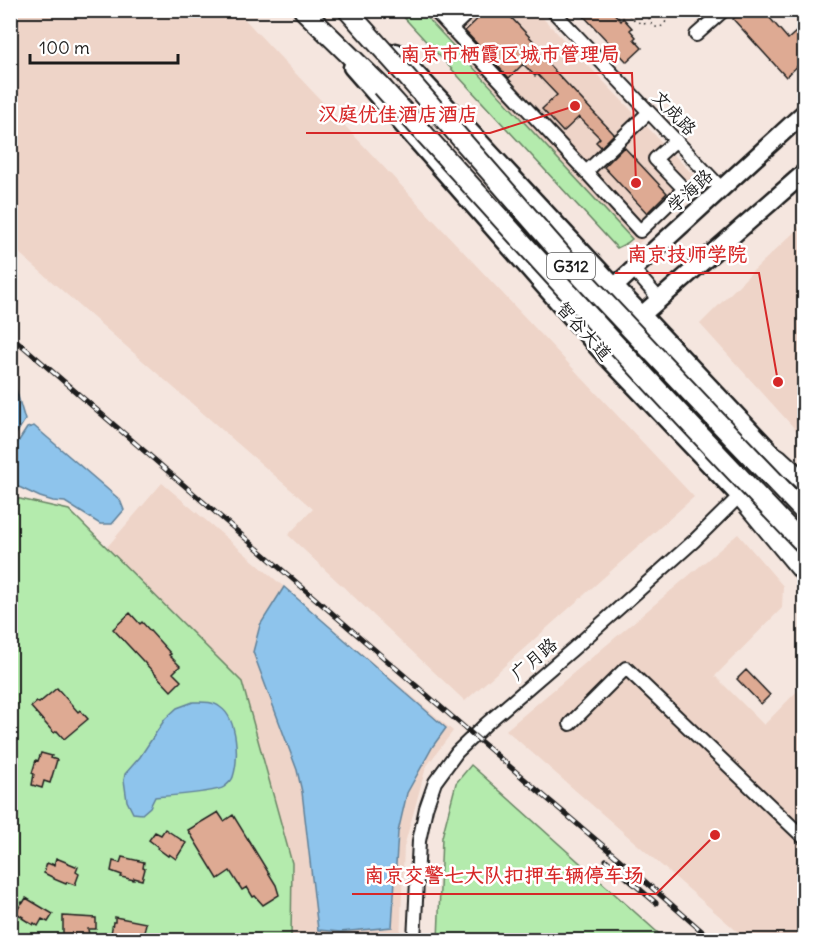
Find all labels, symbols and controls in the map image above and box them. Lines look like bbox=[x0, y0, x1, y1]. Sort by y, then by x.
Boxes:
scale bar bbox=[30, 27, 178, 65]
callout: 南京市栖霞区城市管理局 bbox=[388, 35, 632, 73]
text: 100 m bbox=[39, 36, 90, 59]
text: 南京市栖霞区城市管理局 bbox=[400, 41, 620, 66]
street label: 文成路 bbox=[647, 85, 701, 140]
callout: 汉庭优佳酒店酒店 bbox=[306, 95, 490, 133]
text: 汉庭优佳酒店酒店 bbox=[318, 101, 478, 126]
street label: 学海路 bbox=[662, 164, 717, 217]
callout: 南京技师学院 bbox=[615, 235, 759, 273]
text: 南京技师学院 bbox=[627, 241, 747, 266]
road number: G312 bbox=[547, 253, 595, 279]
street label: 智谷大道 bbox=[552, 296, 617, 365]
street label: 广月路 bbox=[506, 632, 562, 685]
callout: 南京交警七大队扣押车辆停车场 bbox=[352, 856, 656, 894]
text: 南京交警七大队扣押车辆停车场 bbox=[364, 862, 644, 887]

